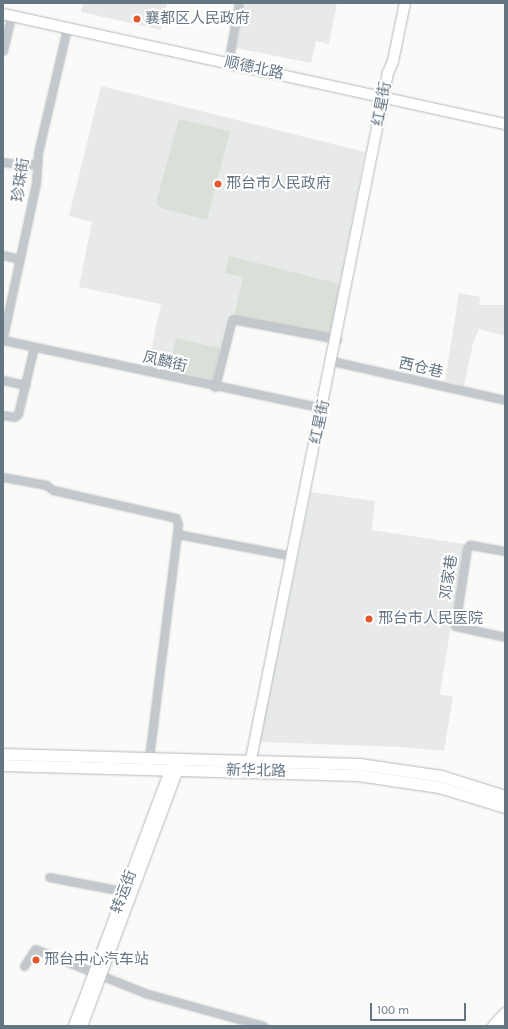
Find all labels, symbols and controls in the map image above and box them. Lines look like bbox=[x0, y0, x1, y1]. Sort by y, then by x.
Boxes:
place label: 襄都区人民政府 bbox=[145, 10, 250, 28]
marker: 襄都区人民政府 bbox=[132, 14, 142, 24]
street label: 顺德北路 bbox=[223, 53, 285, 83]
street label: 红星街 bbox=[369, 80, 395, 128]
street label: 珍珠街 bbox=[9, 156, 33, 204]
place label: 邢台市人民政府 bbox=[226, 175, 331, 193]
marker: 邢台市人民政府 bbox=[213, 179, 223, 189]
street label: 凤麟街 bbox=[141, 348, 189, 376]
street label: 西仓巷 bbox=[397, 354, 445, 382]
street label: 红星街 bbox=[307, 398, 333, 446]
street label: 邓家巷 bbox=[437, 553, 461, 601]
place label: 邢台市人民医院 bbox=[378, 610, 483, 628]
marker: 邢台市人民医院 bbox=[363, 613, 375, 625]
street label: 新华北路 bbox=[226, 761, 286, 781]
street label: 转运街 bbox=[108, 868, 140, 916]
place label: 邢台中心汽车站 bbox=[44, 951, 149, 969]
marker: 邢台中心汽车站 bbox=[31, 955, 41, 965]
scale bar bbox=[372, 995, 468, 1021]
text: 100 m bbox=[377, 1003, 409, 1017]

